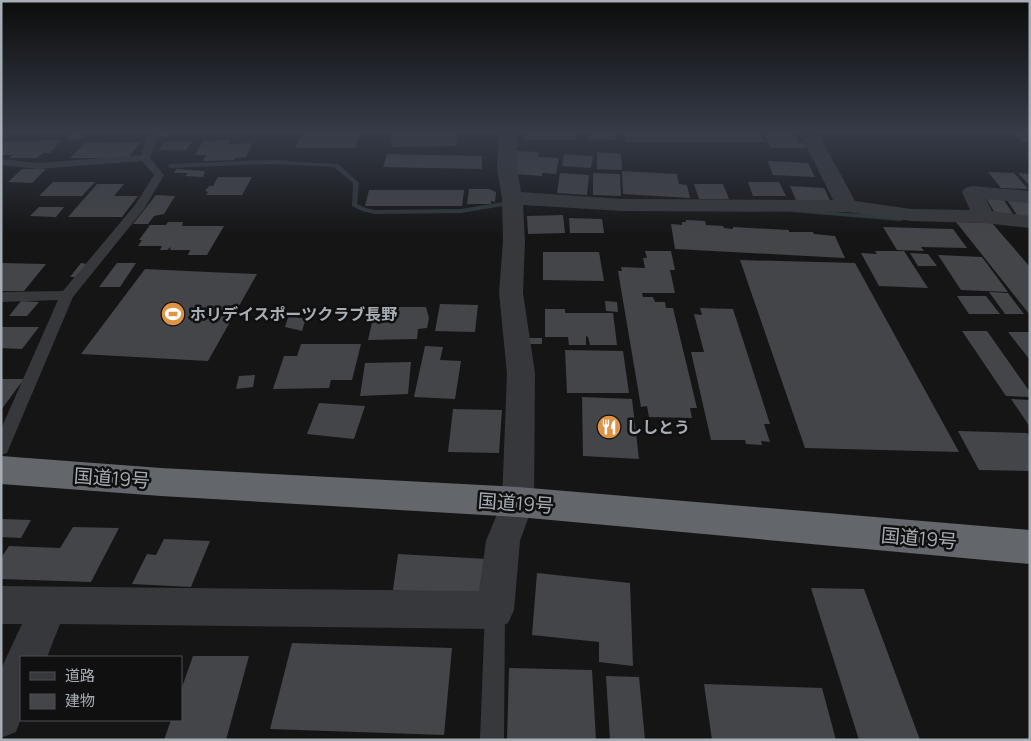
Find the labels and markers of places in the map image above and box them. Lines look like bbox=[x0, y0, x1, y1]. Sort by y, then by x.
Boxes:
sports icon: ホリデイスポーツクラブ長野 bbox=[160, 301, 186, 327]
place label: ホリデイスポーツクラブ長野 bbox=[190, 303, 397, 325]
restaurant icon: ししとう bbox=[596, 414, 622, 440]
place label: ししとう bbox=[626, 416, 690, 438]

